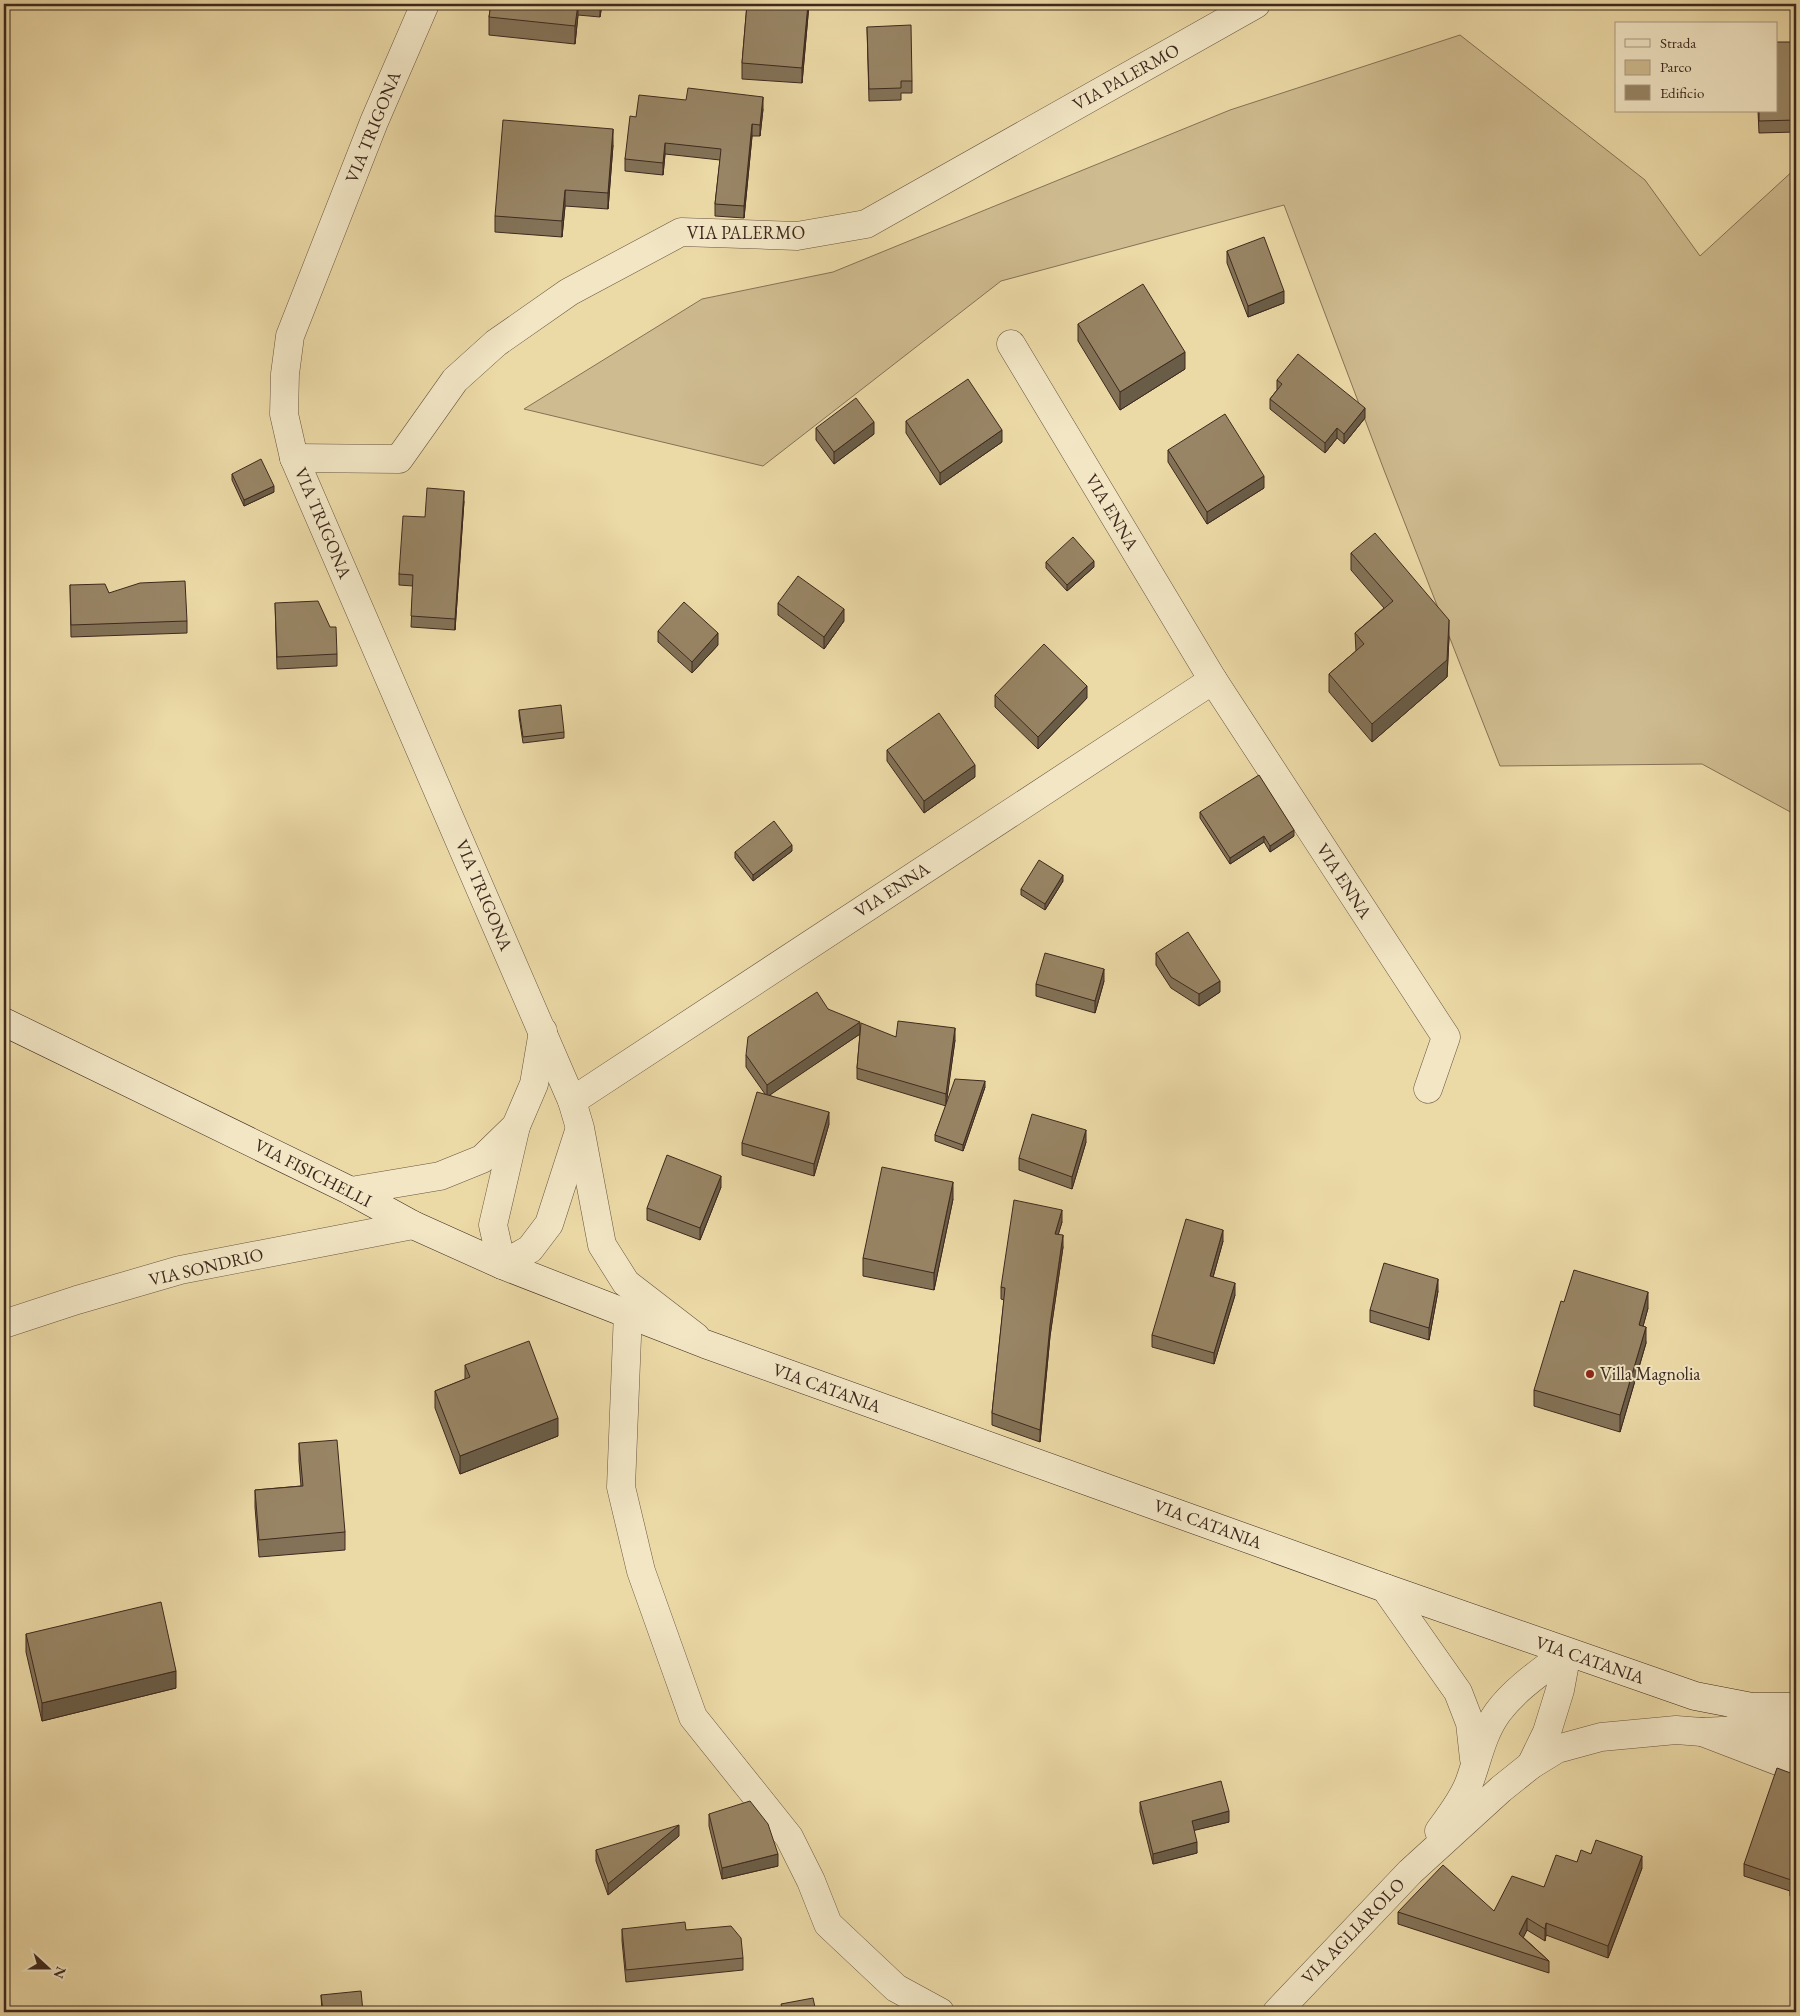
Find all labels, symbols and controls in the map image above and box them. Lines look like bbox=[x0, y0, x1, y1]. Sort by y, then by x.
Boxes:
legend bbox=[1615, 22, 1778, 112]
text: Strada bbox=[1660, 33, 1696, 52]
street label: VIA PALERMO bbox=[1068, 38, 1183, 115]
text: Parco bbox=[1660, 57, 1692, 76]
street label: VIA TRIGONA bbox=[340, 67, 406, 186]
text: Edificio bbox=[1660, 83, 1704, 102]
street label: VIA PALERMO bbox=[687, 221, 805, 244]
street label: VIA TRIGONA bbox=[290, 464, 357, 582]
street label: VIA ENNA bbox=[1081, 469, 1145, 555]
street label: VIA TRIGONA bbox=[451, 836, 518, 954]
street label: VIA ENNA bbox=[1312, 839, 1378, 923]
street label: VIA ENNA bbox=[850, 856, 934, 922]
street label: VIA FISICHELLI bbox=[251, 1133, 376, 1212]
street label: VIA SONDRIO bbox=[146, 1242, 265, 1291]
street label: VIA CATANIA bbox=[770, 1357, 885, 1418]
place label: Villa Magnolia bbox=[1600, 1362, 1701, 1385]
marker: Villa Magnolia bbox=[1584, 1368, 1596, 1380]
street label: VIA CATANIA bbox=[1151, 1493, 1266, 1554]
street label: VIA CATANIA bbox=[1533, 1630, 1648, 1689]
street label: VIA AGLIAROLO bbox=[1296, 1873, 1409, 1989]
north arrow bbox=[22, 1944, 72, 1994]
text: N bbox=[49, 1964, 71, 1982]

